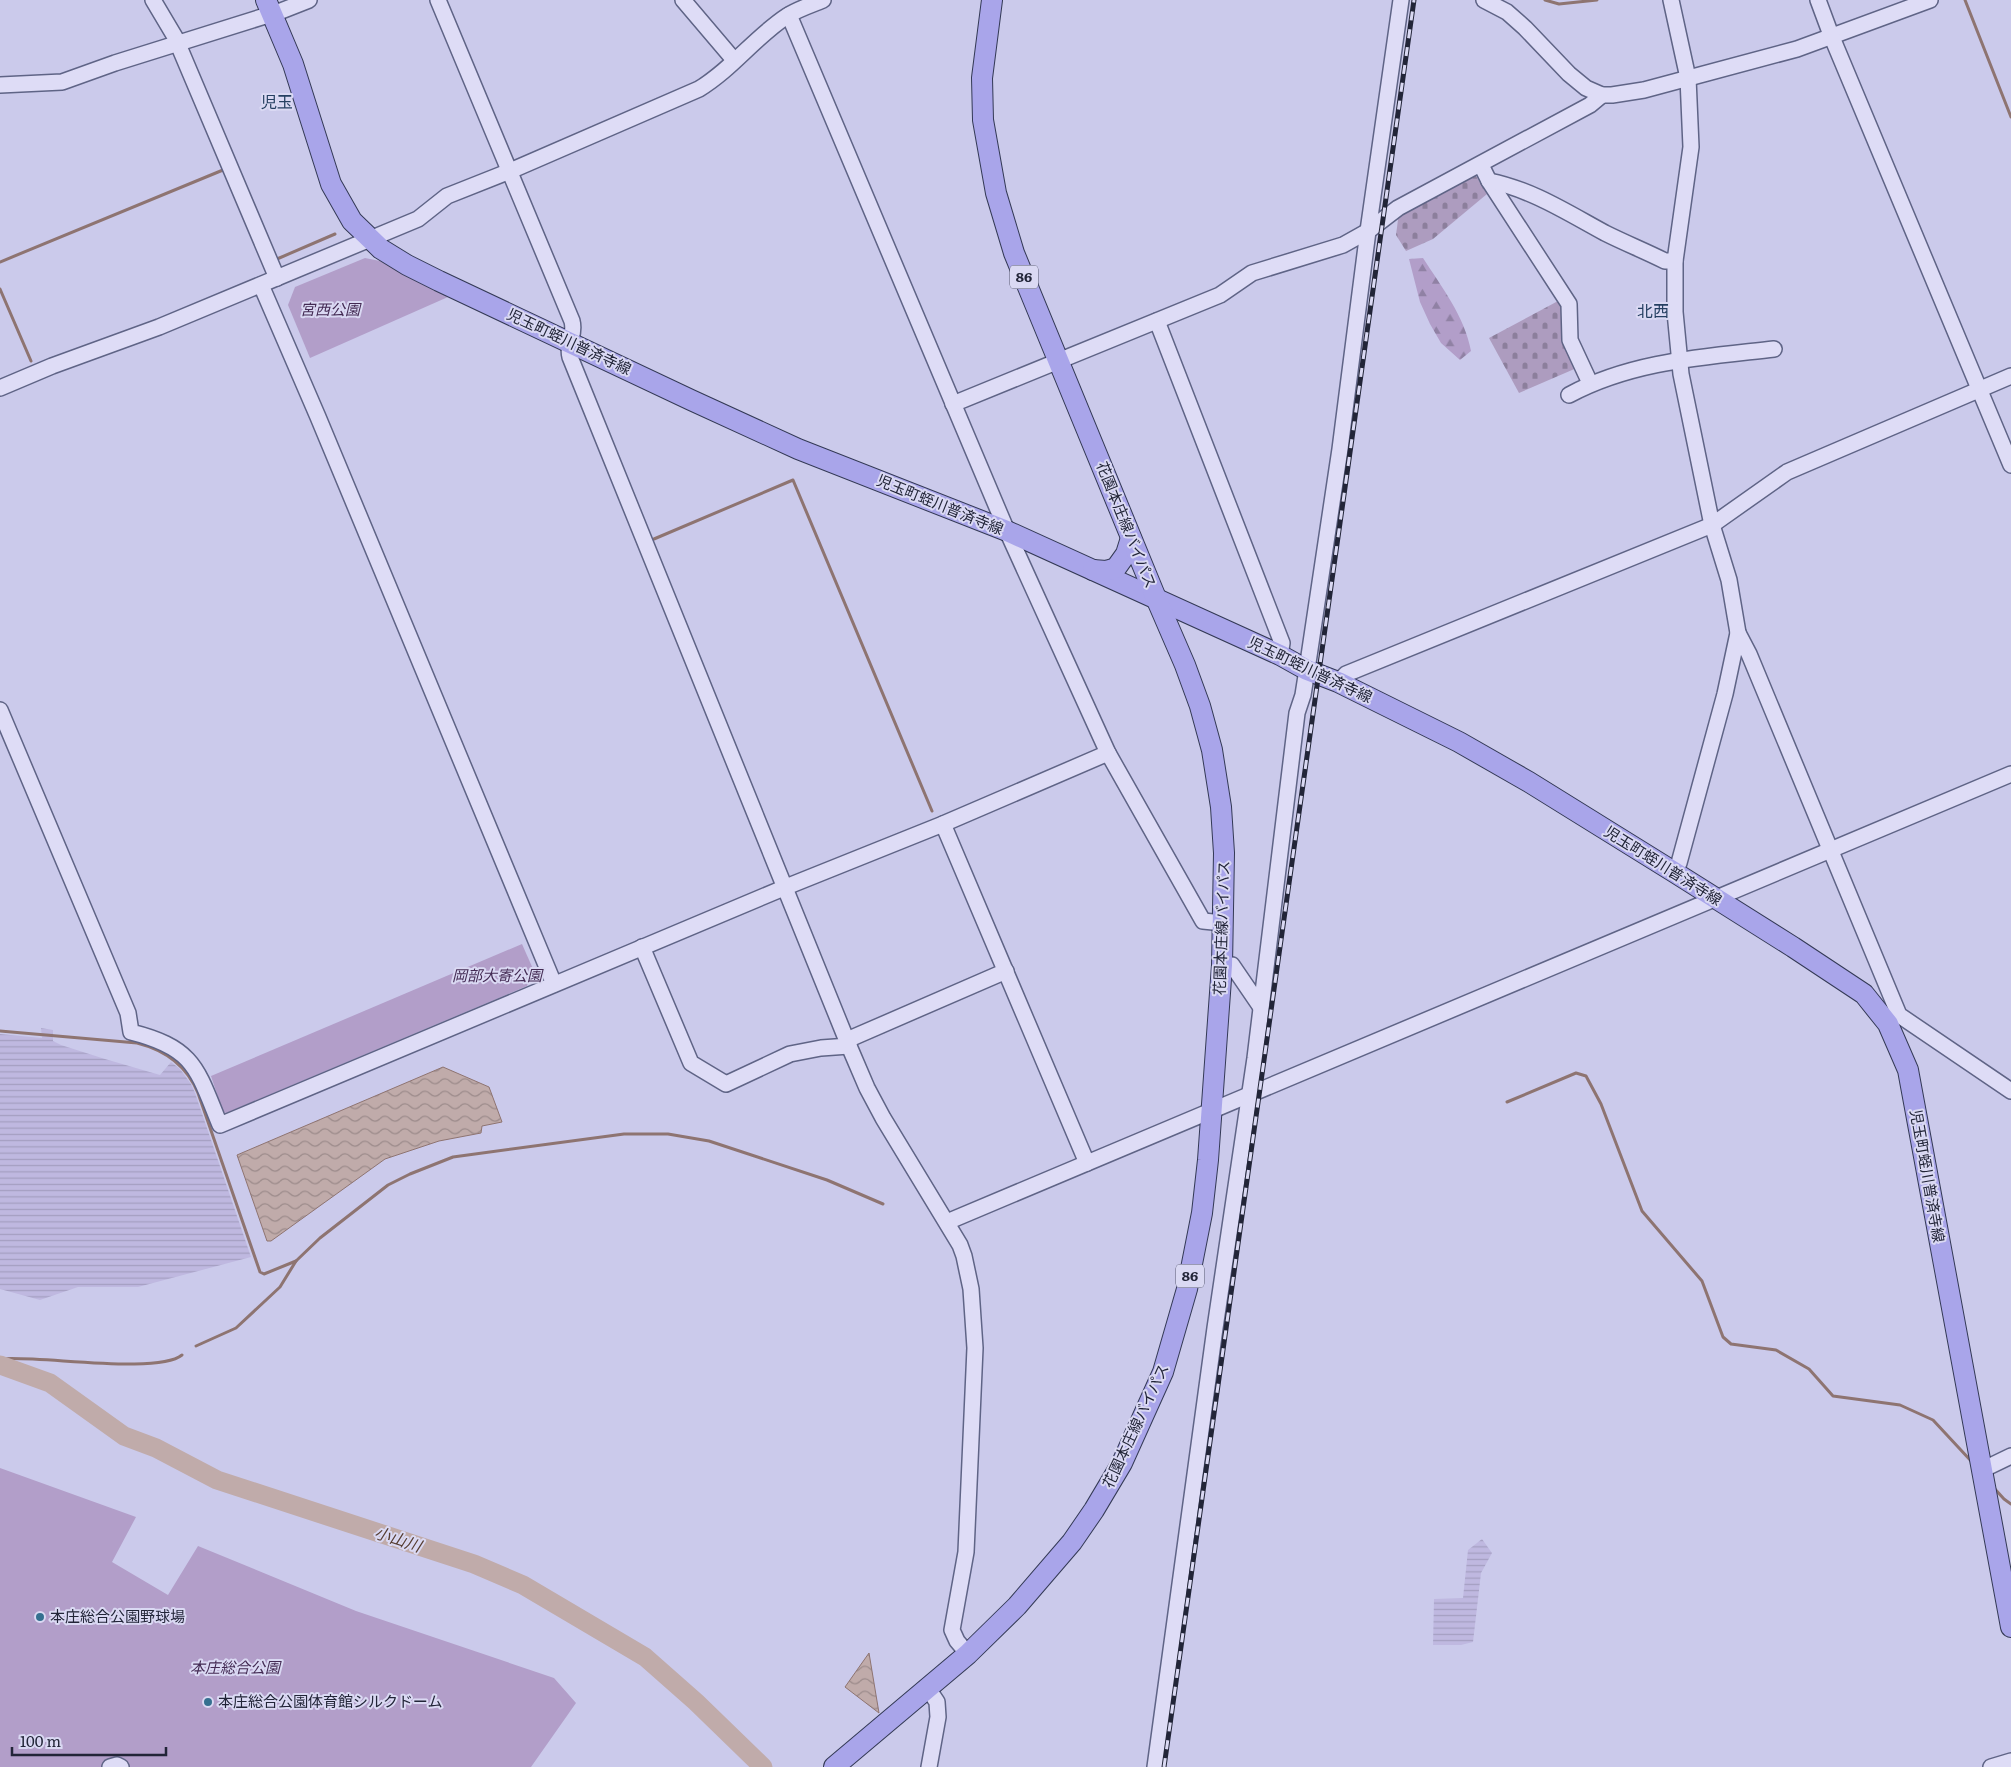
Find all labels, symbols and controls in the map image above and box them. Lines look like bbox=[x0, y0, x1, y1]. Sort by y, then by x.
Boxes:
district label: 児玉 bbox=[261, 89, 293, 113]
road number: 86 bbox=[1010, 266, 1038, 288]
park label: 宮西公園 bbox=[300, 297, 362, 320]
district label: 北西 bbox=[1637, 298, 1669, 322]
street label: 児玉町蛭川普済寺線 bbox=[504, 302, 636, 380]
street label: 花園本庄線バイパス bbox=[1091, 458, 1163, 591]
street label: 児玉町蛭川普済寺線 bbox=[874, 468, 1007, 540]
street label: 児玉町蛭川普済寺線 bbox=[1245, 630, 1377, 708]
street label: 児玉町蛭川普済寺線 bbox=[1600, 819, 1727, 910]
street label: 花園本庄線バイパス bbox=[1207, 860, 1234, 996]
park label: 岡部大寄公園 bbox=[452, 963, 544, 986]
street label: 児玉町蛭川普済寺線 bbox=[1905, 1107, 1952, 1244]
road number: 86 bbox=[1176, 1264, 1204, 1288]
street label: 花園本庄線バイパス bbox=[1096, 1359, 1174, 1491]
water label: 小山川 bbox=[372, 1519, 427, 1557]
place label: 本庄総合公園野球場 bbox=[50, 1604, 185, 1627]
marker: 本庄総合公園野球場 bbox=[34, 1611, 46, 1623]
park label: 本庄総合公園 bbox=[190, 1655, 282, 1678]
place label: 本庄総合公園体育館シルクドーム bbox=[218, 1689, 443, 1712]
marker: 本庄総合公園体育館シルクドーム bbox=[202, 1696, 214, 1708]
scale bar bbox=[12, 1724, 166, 1756]
text: 100 m bbox=[20, 1729, 61, 1752]

